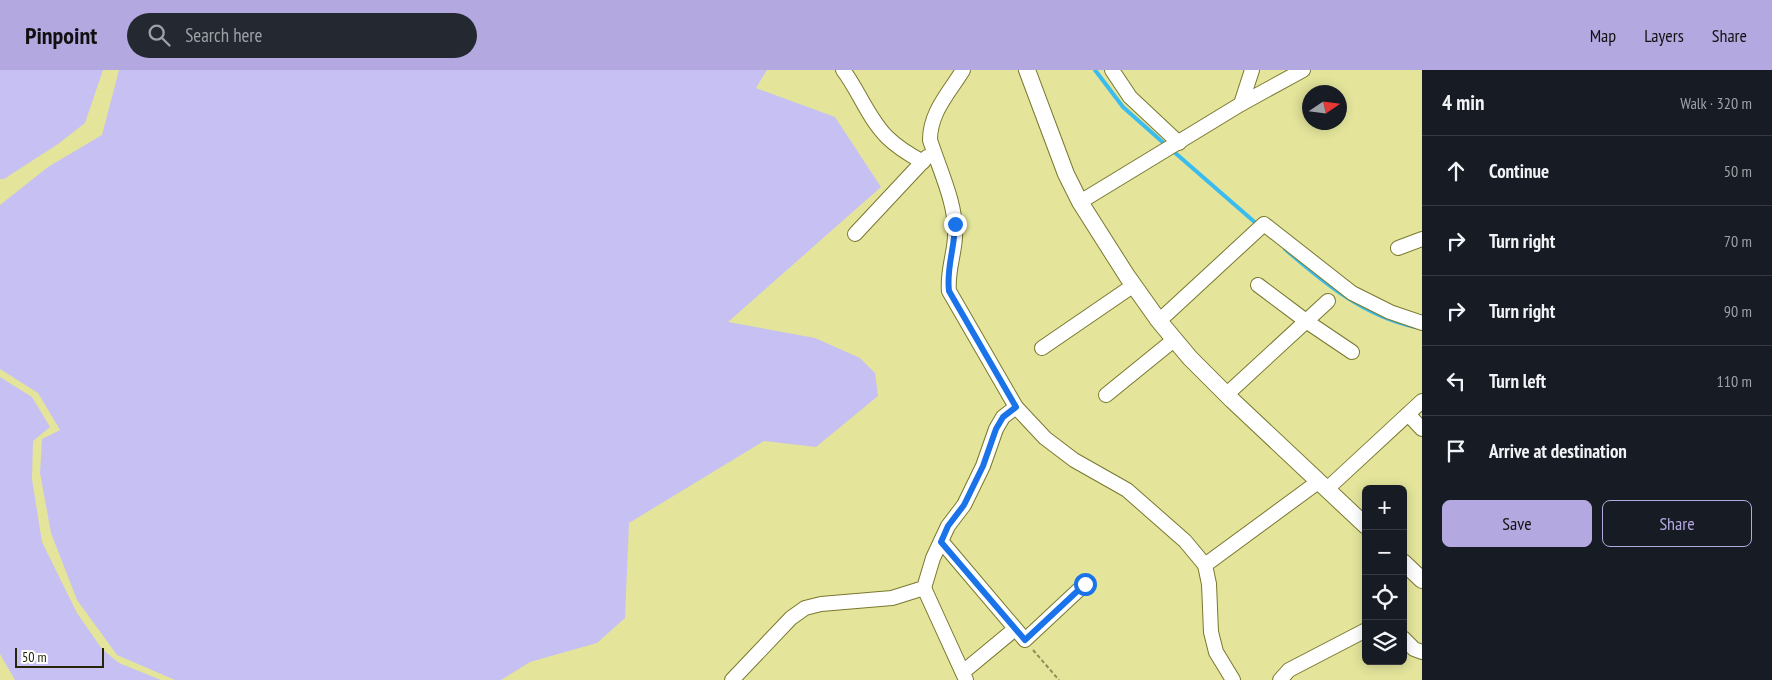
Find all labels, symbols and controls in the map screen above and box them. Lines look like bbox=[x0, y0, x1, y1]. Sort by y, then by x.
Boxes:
search box bbox=[127, 13, 477, 58]
text: Pinpoint bbox=[25, 20, 97, 51]
icon: search bbox=[145, 21, 173, 49]
text: Search here bbox=[185, 23, 262, 47]
text: Map bbox=[1590, 24, 1616, 47]
text: Layers bbox=[1644, 24, 1684, 47]
text: Share bbox=[1712, 24, 1747, 47]
north arrow bbox=[1302, 85, 1347, 130]
text: 4 min bbox=[1442, 89, 1484, 116]
text: Walk · 320 m bbox=[1680, 93, 1752, 113]
icon: ahead bbox=[1442, 157, 1470, 185]
text: Continue bbox=[1489, 159, 1549, 183]
text: 50 m bbox=[1724, 161, 1752, 181]
route end bbox=[944, 213, 967, 236]
icon: right bbox=[1442, 227, 1470, 255]
text: Turn right bbox=[1489, 229, 1555, 253]
text: 70 m bbox=[1724, 231, 1752, 251]
icon: right bbox=[1442, 297, 1470, 325]
text: Turn right bbox=[1489, 299, 1555, 323]
text: 90 m bbox=[1724, 301, 1752, 321]
icon: left bbox=[1442, 367, 1470, 395]
text: Turn left bbox=[1489, 369, 1546, 393]
text: 110 m bbox=[1717, 371, 1752, 391]
icon: arrive bbox=[1442, 437, 1470, 465]
text: Arrive at destination bbox=[1489, 439, 1627, 463]
map controls bbox=[1362, 485, 1407, 665]
button: + bbox=[1362, 485, 1407, 530]
button: Save bbox=[1442, 500, 1592, 547]
button: Share bbox=[1602, 500, 1752, 547]
button: − bbox=[1362, 530, 1407, 575]
route start bbox=[1074, 573, 1097, 596]
button: locate bbox=[1362, 575, 1407, 620]
button: layers bbox=[1362, 620, 1407, 665]
scale bar bbox=[15, 645, 104, 668]
text: 50 m bbox=[22, 648, 47, 666]

